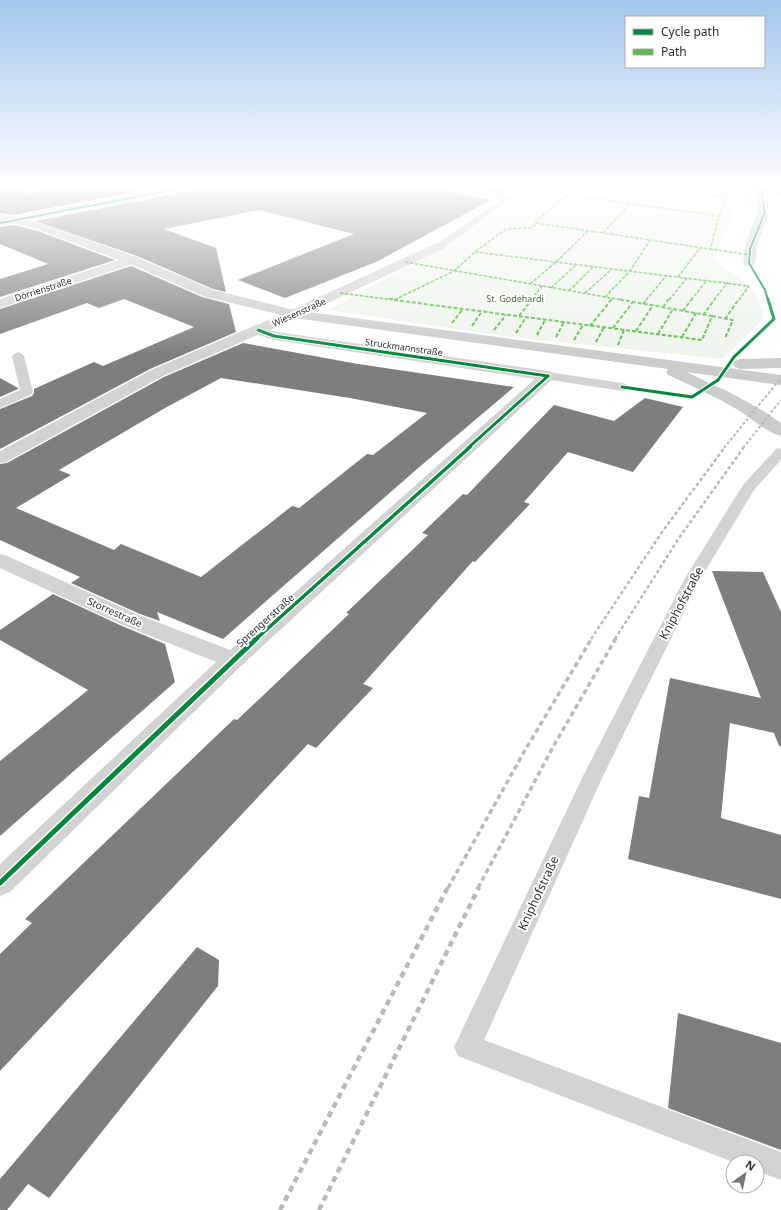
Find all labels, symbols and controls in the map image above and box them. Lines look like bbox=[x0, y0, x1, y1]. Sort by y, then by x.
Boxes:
legend bbox=[625, 16, 765, 68]
text: Cycle path bbox=[661, 23, 719, 40]
text: Path bbox=[661, 43, 687, 60]
street label: Dörrienstraße bbox=[13, 274, 73, 304]
park label: St. Godehardi bbox=[486, 292, 544, 305]
street label: Wiesenstraße bbox=[270, 294, 328, 330]
street label: Struckmannstraße bbox=[364, 335, 444, 359]
street label: Kniphofstraße bbox=[655, 563, 707, 642]
street label: Sprengerstraße bbox=[233, 590, 297, 650]
street label: Storrestraße bbox=[85, 594, 145, 630]
street label: Kniphofstraße bbox=[513, 853, 563, 933]
north arrow bbox=[725, 1154, 765, 1194]
text: N bbox=[743, 1156, 759, 1174]

